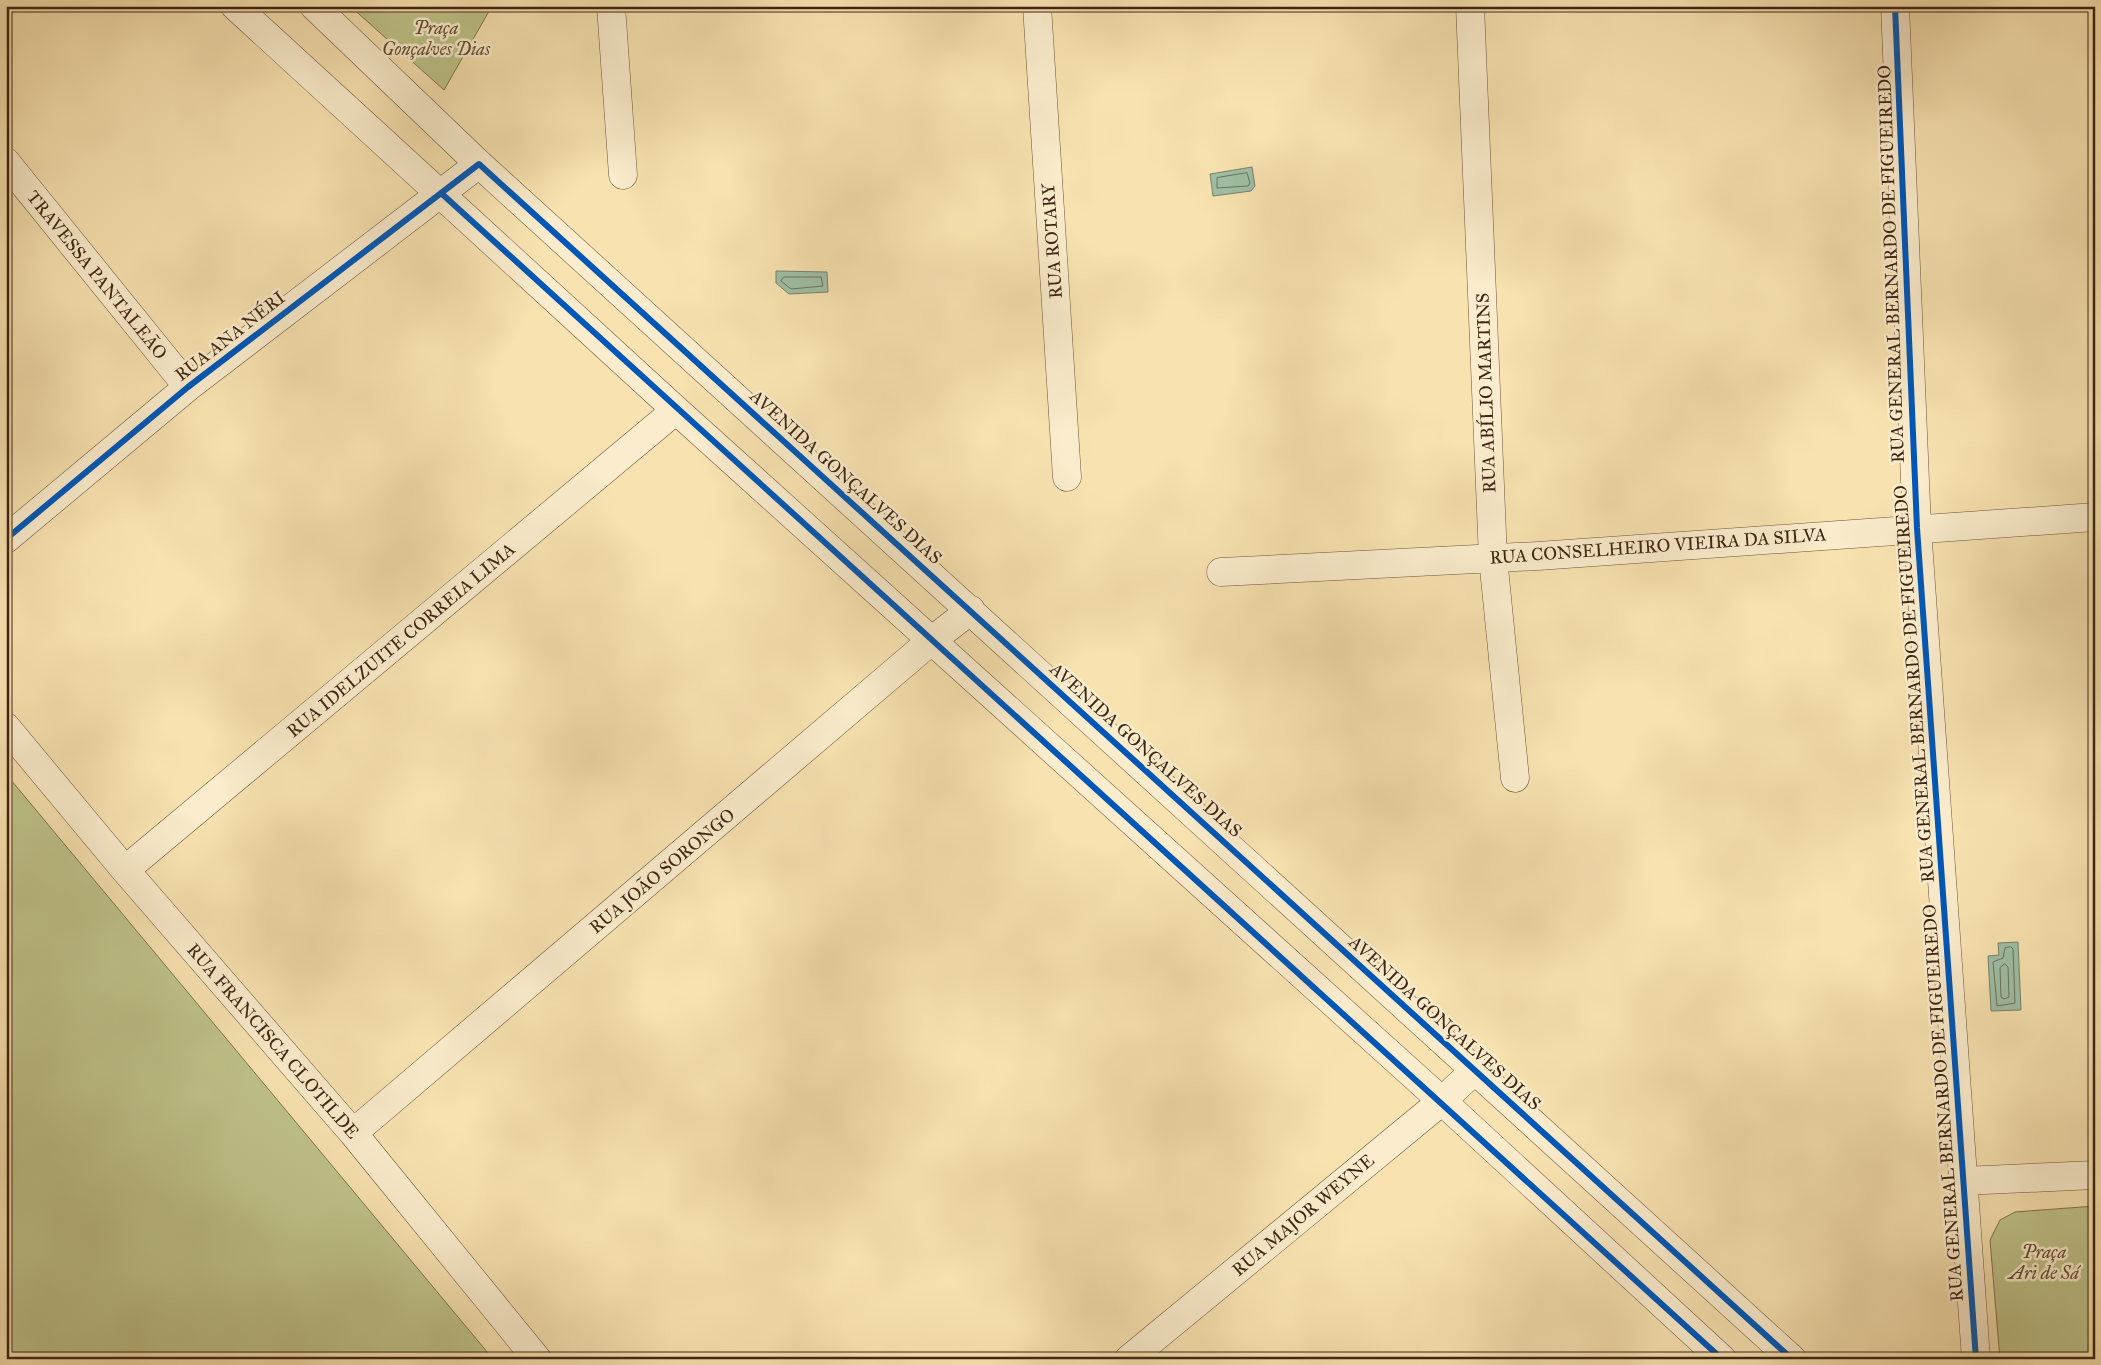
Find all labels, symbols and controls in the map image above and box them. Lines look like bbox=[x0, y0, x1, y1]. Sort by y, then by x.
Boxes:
park label: Praça Gonçalves Dias bbox=[382, 17, 491, 60]
street label: RUA GENERAL BERNARDO DE FIGUEIREDO bbox=[1873, 65, 1909, 463]
street label: RUA ROTARY bbox=[1037, 182, 1067, 299]
street label: TRAVESSA PANTALEÃO bbox=[22, 186, 172, 364]
street label: RUA ANA NÉRI bbox=[169, 285, 290, 386]
street label: RUA ABÍLIO MARTINS bbox=[1470, 293, 1500, 494]
street label: AVENIDA GONÇALVES DIAS bbox=[745, 384, 946, 569]
street label: RUA GENERAL BERNARDO DE FIGUEIREDO bbox=[1889, 485, 1939, 883]
street label: RUA CONSELHEIRO VIEIRA DA SILVA bbox=[1489, 523, 1827, 569]
street label: RUA IDELZUITE CORREIA LIMA bbox=[282, 538, 520, 742]
street label: AVENIDA GONÇALVES DIAS bbox=[1045, 657, 1246, 842]
street label: RUA JOÃO SORONGO bbox=[585, 804, 740, 939]
street label: RUA GENERAL BERNARDO DE FIGUEIREDO bbox=[1918, 904, 1968, 1302]
street label: AVENIDA GONÇALVES DIAS bbox=[1344, 930, 1545, 1115]
street label: RUA FRANCISCA CLOTILDE bbox=[182, 939, 364, 1143]
street label: RUA MAJOR WEYNE bbox=[1228, 1149, 1379, 1282]
park label: Praça Ari de Sá bbox=[2007, 1241, 2082, 1284]

